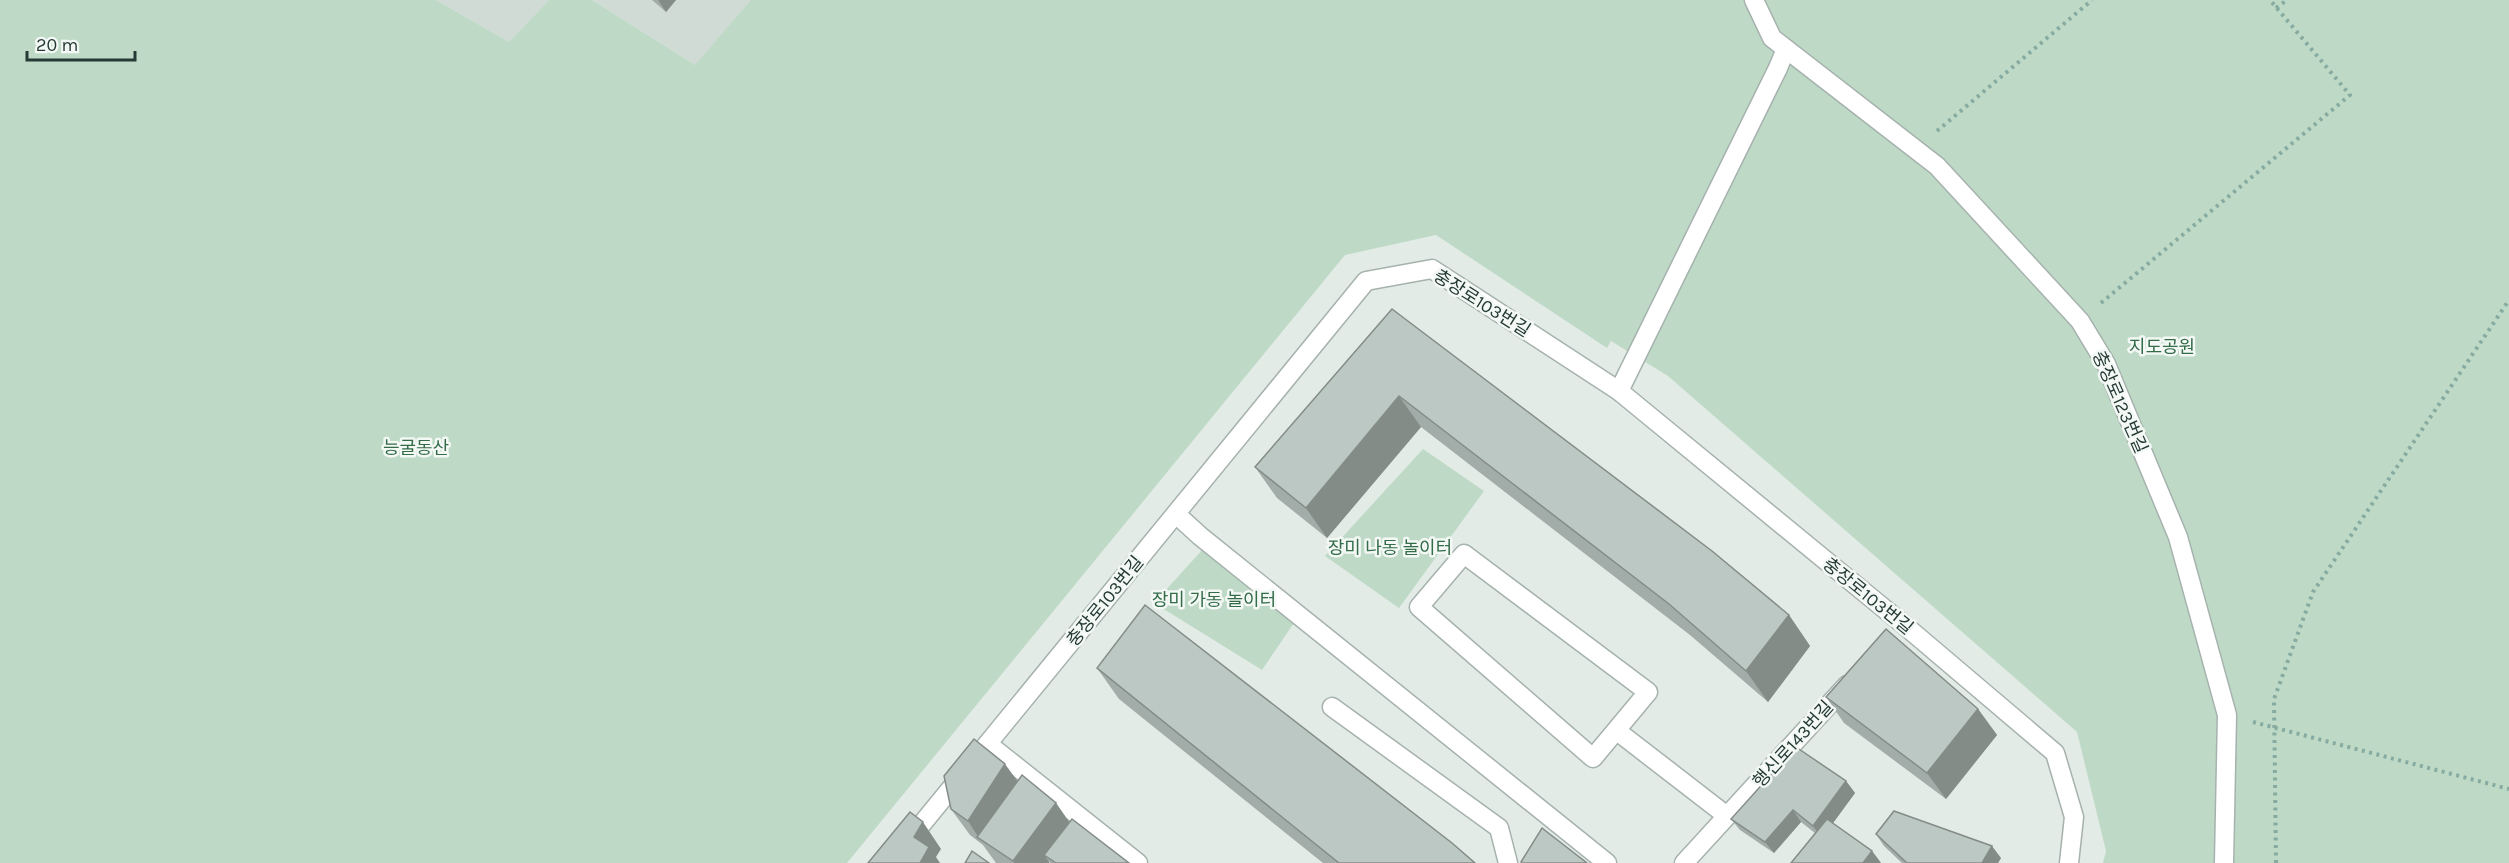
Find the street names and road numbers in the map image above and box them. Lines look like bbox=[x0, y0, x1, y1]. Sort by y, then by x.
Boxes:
street label: 충장로103번길 bbox=[1430, 265, 1534, 341]
street label: 충장로123번길 bbox=[2088, 347, 2152, 457]
street label: 충장로103번길 bbox=[1062, 551, 1148, 651]
street label: 충장로103번길 bbox=[1818, 553, 1918, 639]
street label: 행신로143번길 bbox=[1748, 696, 1838, 792]

